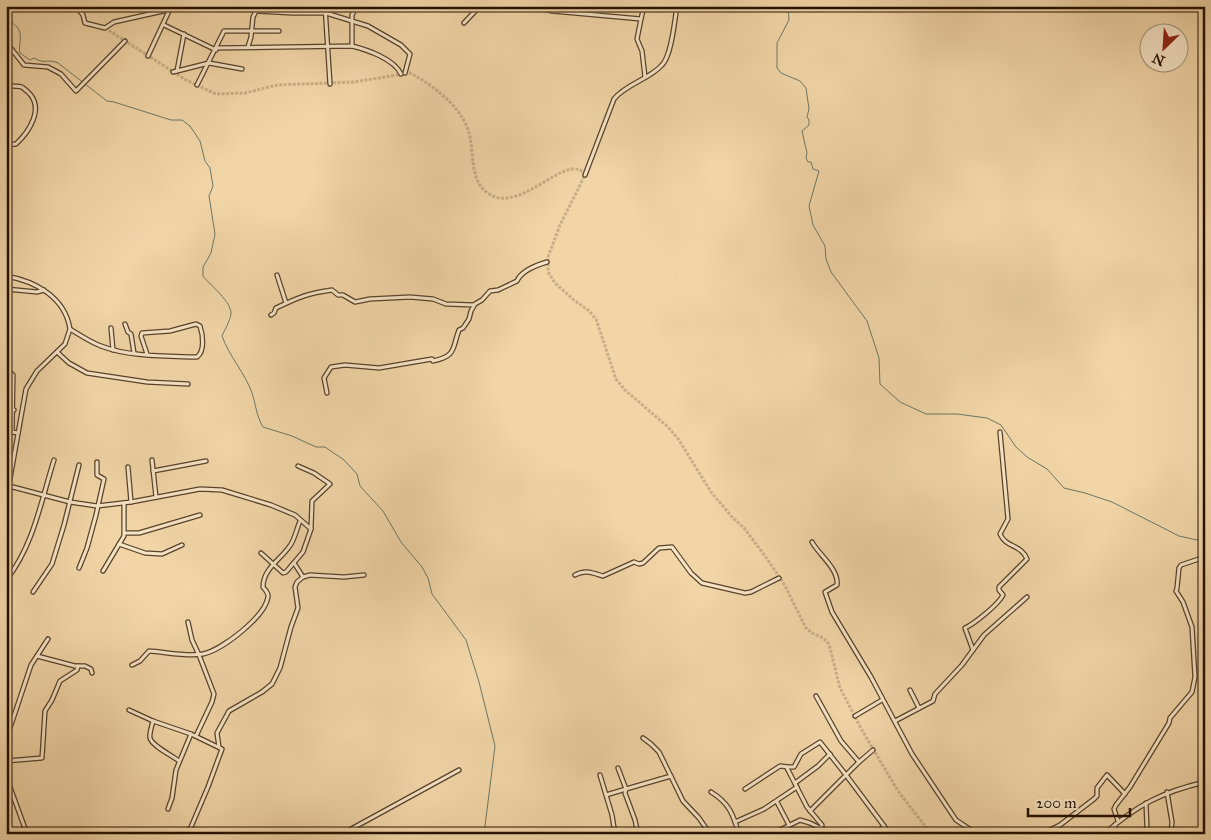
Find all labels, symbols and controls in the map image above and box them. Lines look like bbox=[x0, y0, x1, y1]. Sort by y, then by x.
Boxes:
north arrow bbox=[1138, 22, 1188, 72]
text: N bbox=[1150, 49, 1168, 70]
scale bar bbox=[1028, 785, 1131, 817]
text: 200 m bbox=[1036, 794, 1077, 812]

